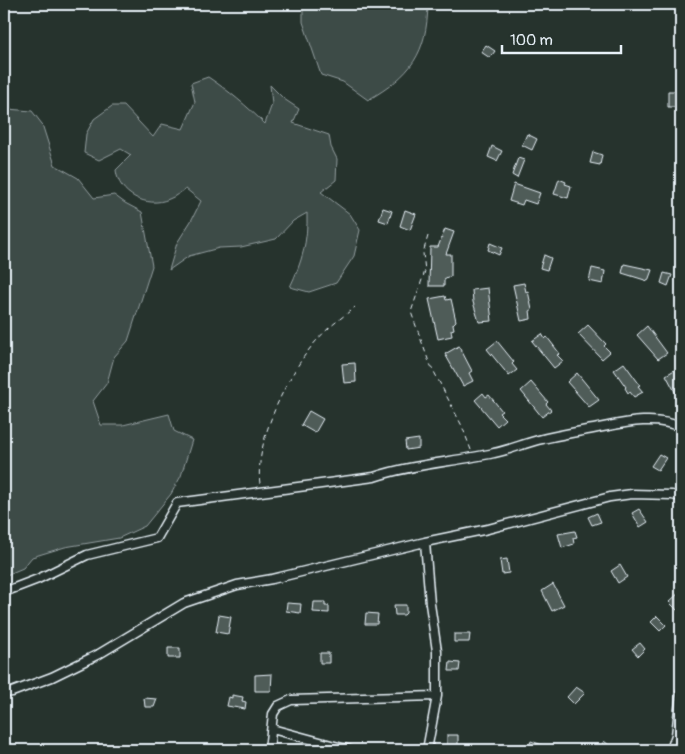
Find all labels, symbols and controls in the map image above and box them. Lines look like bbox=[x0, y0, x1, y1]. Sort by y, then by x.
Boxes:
scale bar bbox=[502, 22, 621, 54]
text: 100 m bbox=[510, 31, 553, 50]

